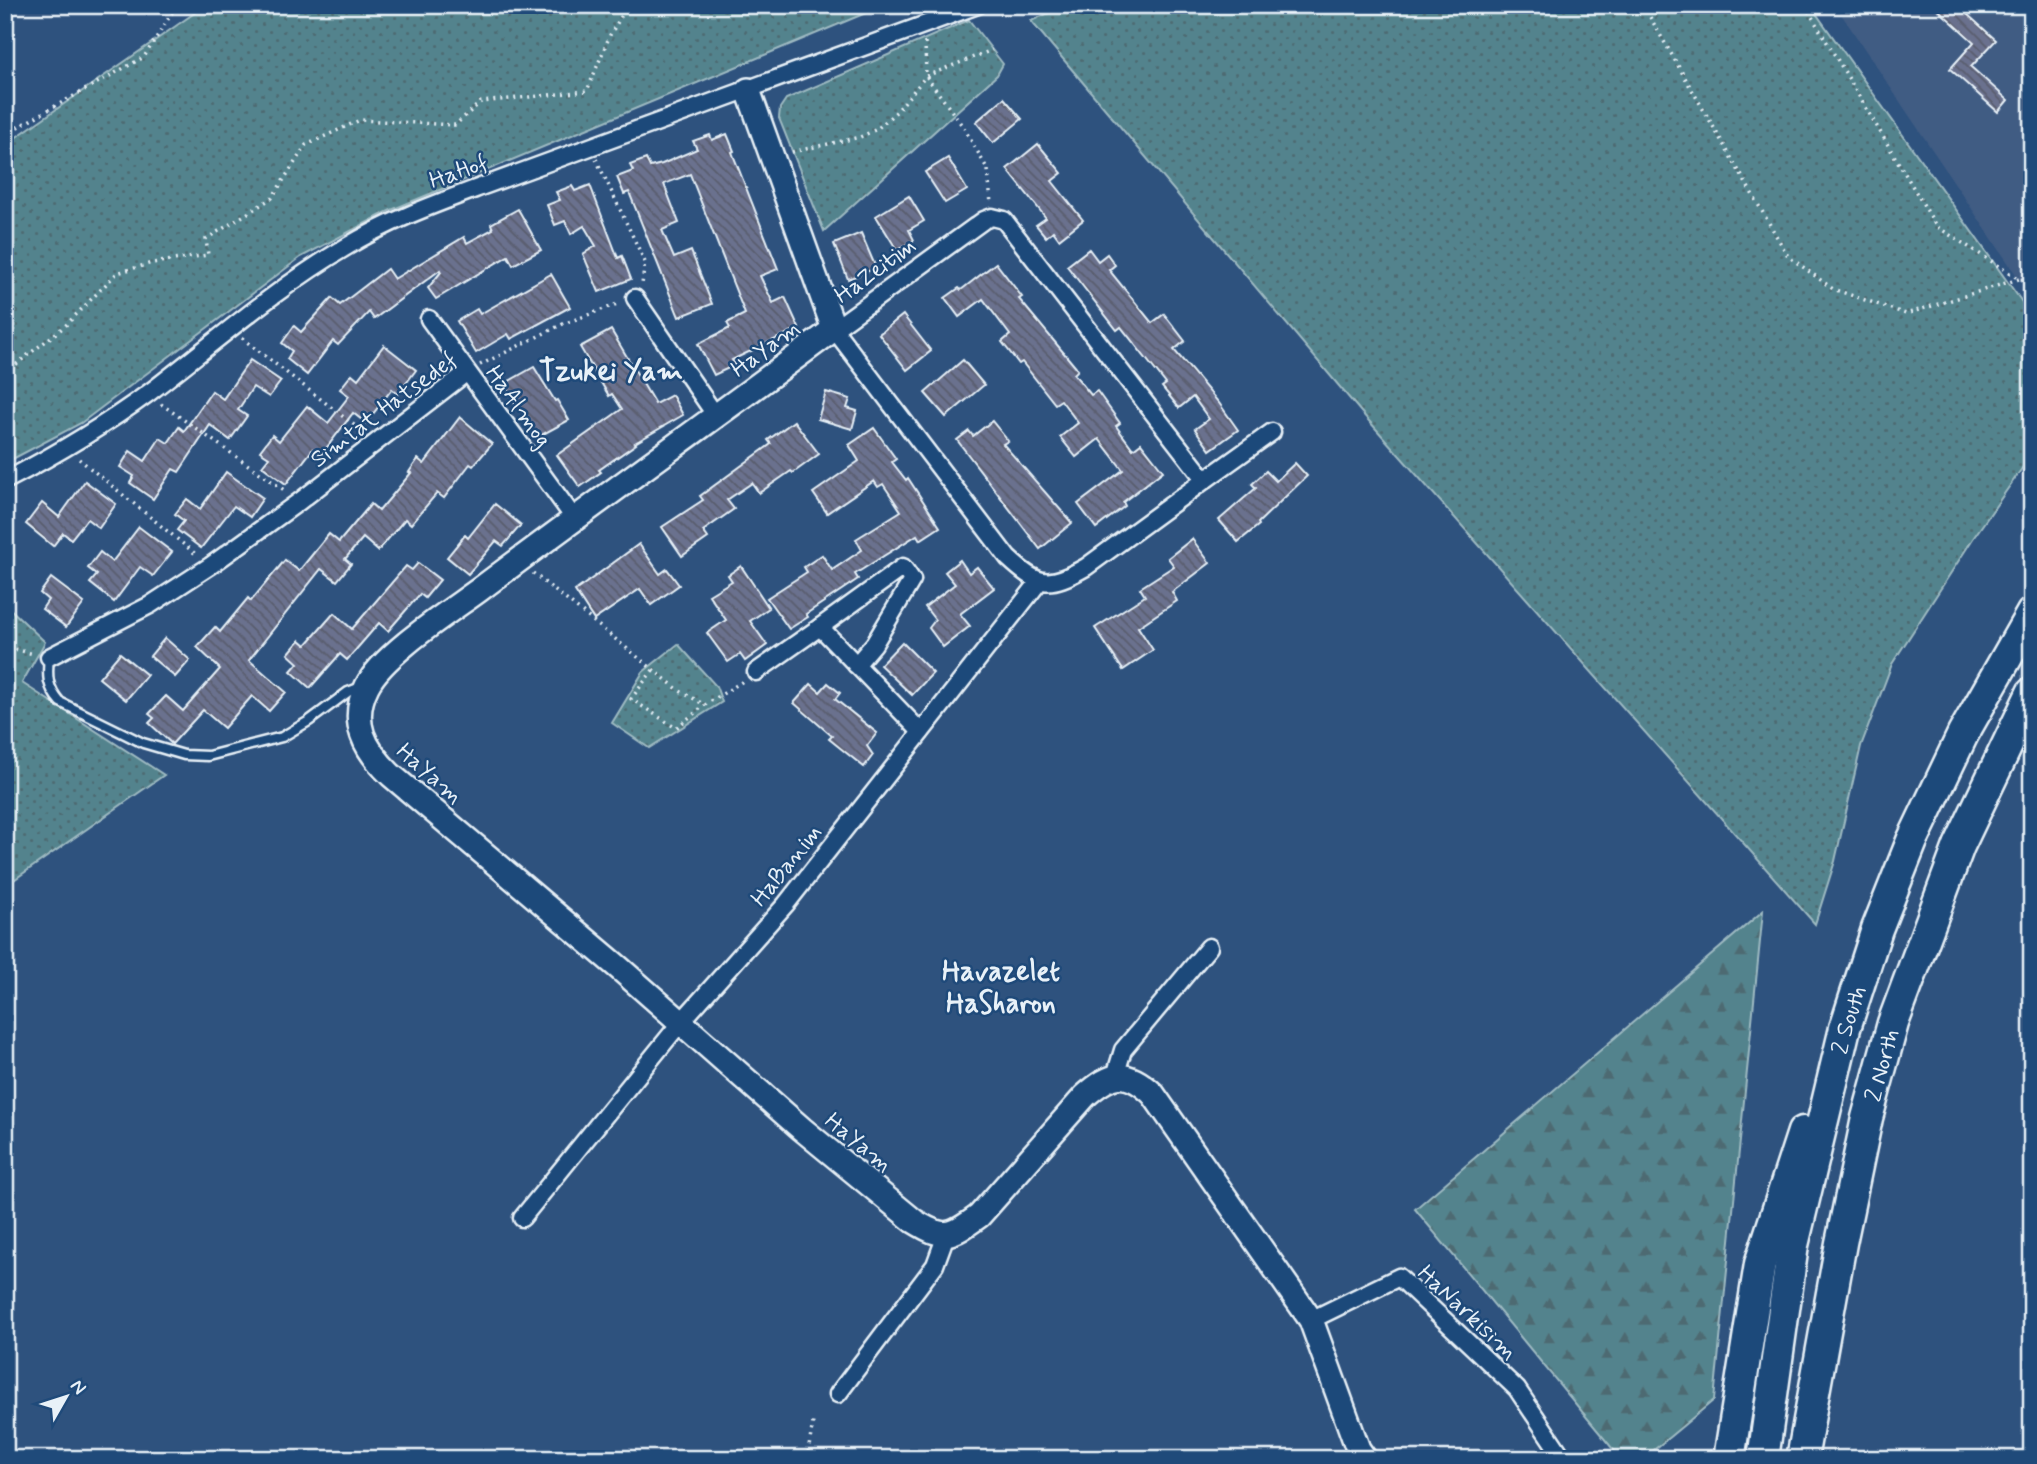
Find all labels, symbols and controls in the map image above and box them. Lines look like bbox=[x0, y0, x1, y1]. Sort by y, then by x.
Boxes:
street label: HaHof bbox=[425, 148, 492, 197]
street label: HaZeitim bbox=[829, 231, 923, 311]
street label: HaYam bbox=[725, 313, 807, 385]
street label: Simtat Hatsedef bbox=[304, 345, 463, 475]
district label: Tzukei Yam bbox=[539, 354, 683, 391]
street label: HaAlmog bbox=[477, 359, 558, 454]
street label: HaYam bbox=[389, 737, 469, 812]
street label: HaBanim bbox=[744, 818, 830, 914]
district label: Havazelet HaSharon bbox=[942, 954, 1061, 1023]
street label: 2 South bbox=[1825, 982, 1875, 1058]
street label: 2 North bbox=[1858, 1026, 1908, 1105]
street label: HaYam bbox=[818, 1106, 899, 1180]
street label: HaNarkisim bbox=[1410, 1259, 1524, 1368]
north arrow bbox=[32, 1362, 102, 1432]
text: N bbox=[64, 1374, 92, 1400]

